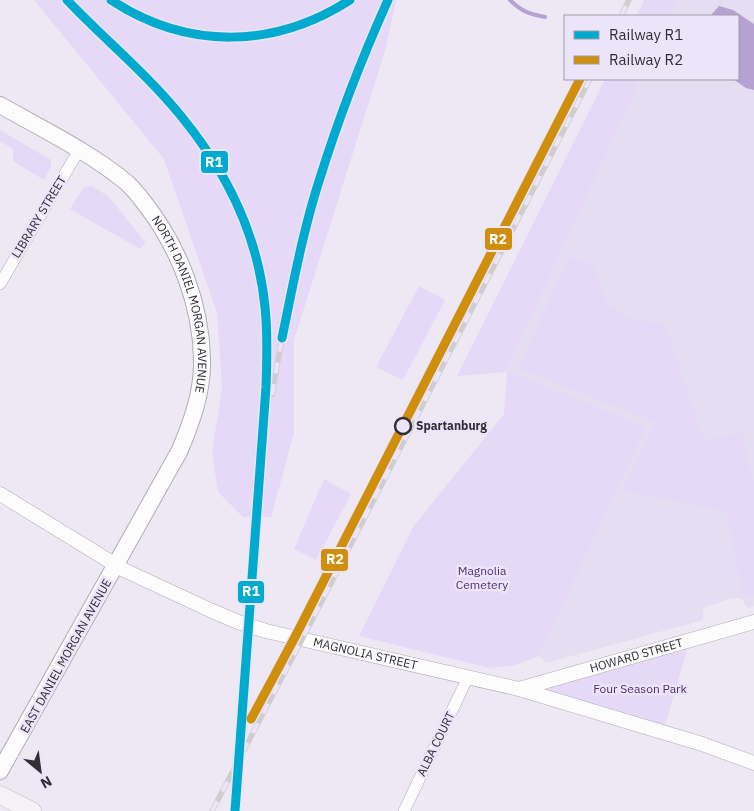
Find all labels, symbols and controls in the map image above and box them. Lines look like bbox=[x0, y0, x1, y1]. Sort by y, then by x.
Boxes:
legend bbox=[564, 15, 739, 80]
text: Railway R1 bbox=[609, 25, 683, 44]
text: Railway R2 bbox=[609, 50, 683, 69]
line badge: R1 bbox=[200, 150, 229, 174]
text: R1 bbox=[205, 153, 224, 171]
street label: LIBRARY STREET bbox=[8, 173, 69, 261]
street label: NORTH DANIEL MORGAN AVENUE bbox=[149, 213, 210, 394]
line badge: R2 bbox=[484, 227, 513, 251]
text: R2 bbox=[489, 230, 507, 248]
marker: Spartanburg bbox=[394, 417, 412, 435]
place label: Spartanburg bbox=[416, 418, 487, 433]
line badge: R2 bbox=[320, 548, 349, 572]
text: R2 bbox=[326, 550, 344, 568]
park label: Magnolia Cemetery bbox=[456, 563, 508, 592]
street label: EAST DANIEL MORGAN AVENUE bbox=[17, 576, 114, 736]
line badge: R1 bbox=[237, 580, 265, 604]
text: R1 bbox=[242, 582, 261, 600]
street label: MAGNOLIA STREET bbox=[312, 634, 419, 672]
street label: HOWARD STREET bbox=[588, 635, 685, 675]
park label: Four Season Park bbox=[593, 681, 687, 696]
street label: ALBA COURT bbox=[413, 709, 458, 779]
north arrow bbox=[15, 746, 65, 796]
text: N bbox=[38, 772, 55, 793]

